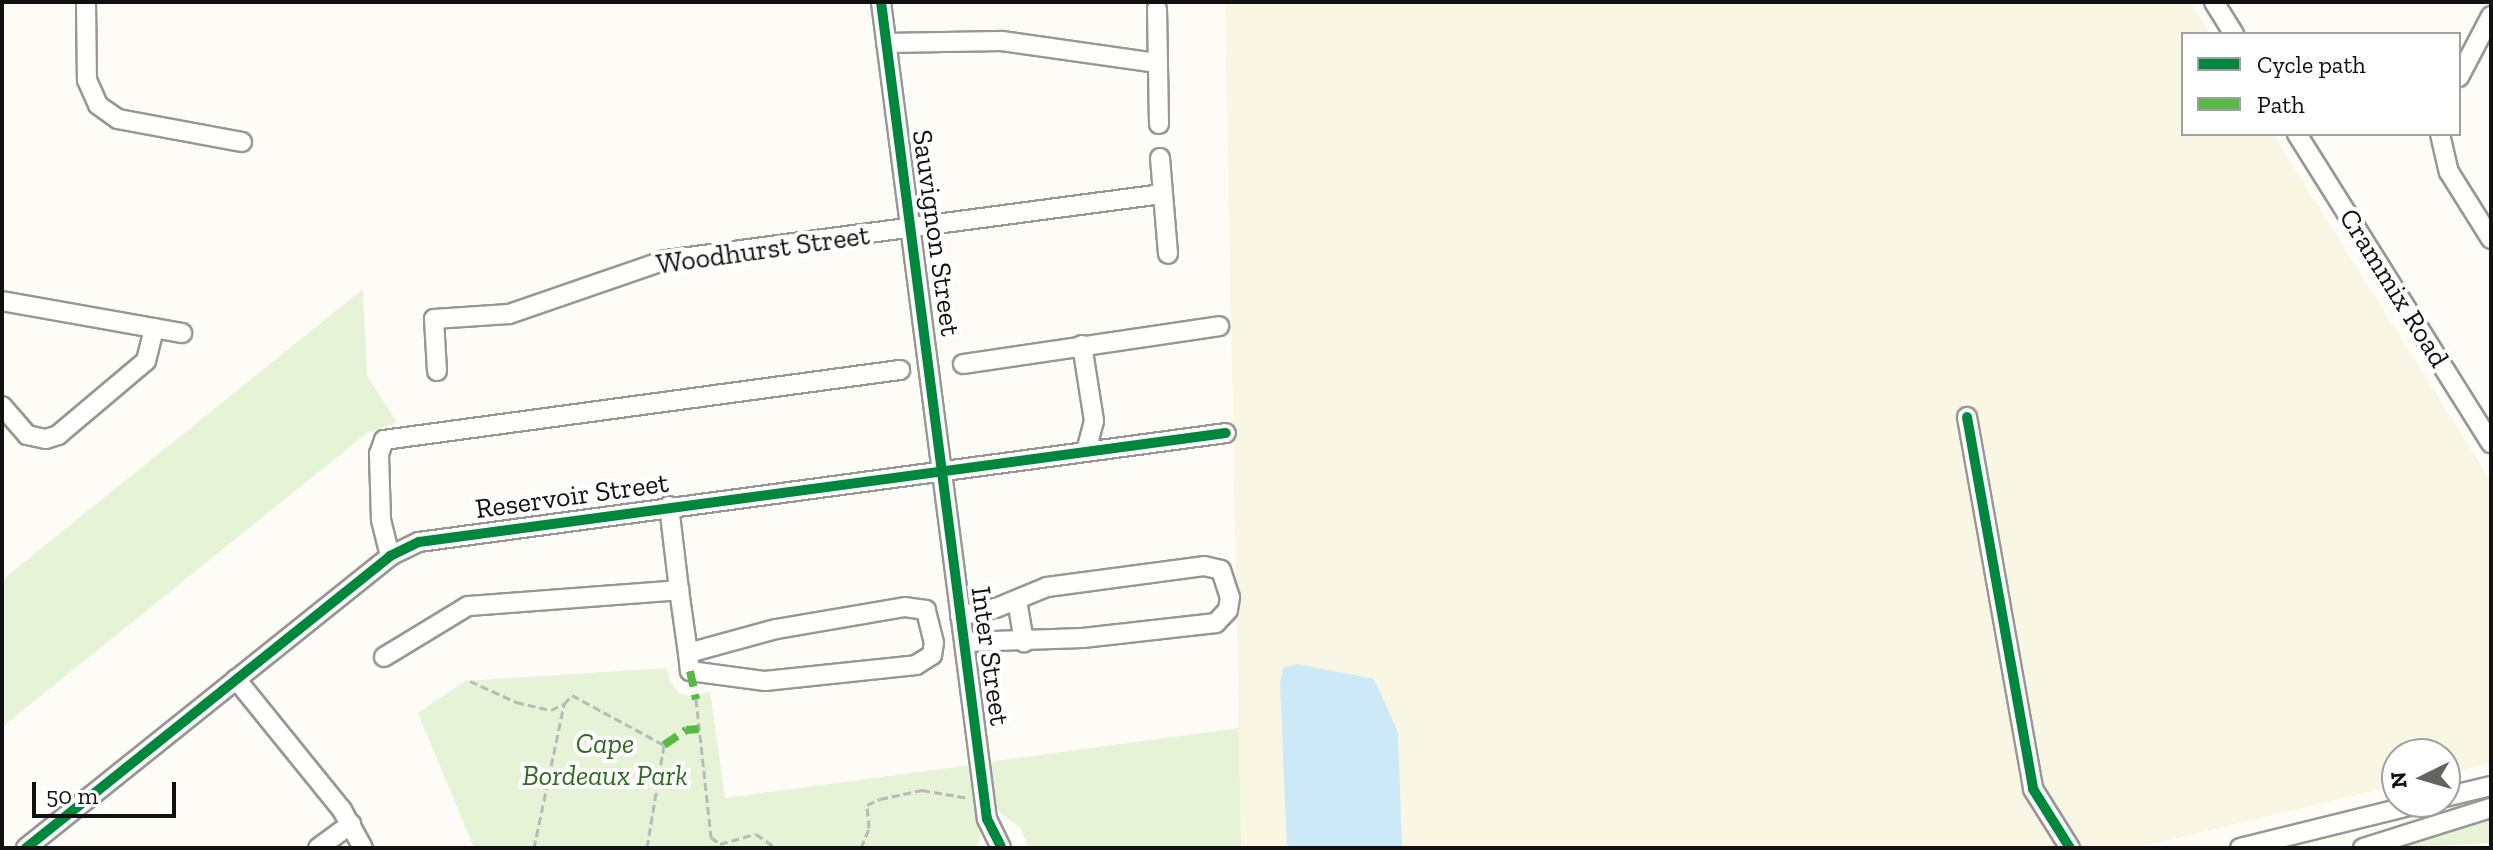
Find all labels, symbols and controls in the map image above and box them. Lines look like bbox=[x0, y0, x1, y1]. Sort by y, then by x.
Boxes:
legend bbox=[2181, 32, 2461, 136]
text: Cycle path bbox=[2257, 50, 2366, 79]
text: Path bbox=[2257, 90, 2305, 119]
street label: Sauvignon Street bbox=[905, 128, 967, 338]
street label: Crammix Road bbox=[2332, 203, 2456, 373]
street label: Woodhurst Street bbox=[654, 218, 872, 282]
street label: Reservoir Street bbox=[473, 466, 671, 526]
street label: Inter Street bbox=[964, 584, 1016, 728]
park label: Cape Bordeaux Park bbox=[522, 727, 688, 793]
north arrow bbox=[2381, 738, 2461, 818]
scale bar bbox=[36, 766, 180, 816]
text: N bbox=[2384, 770, 2413, 789]
text: 50 m bbox=[46, 781, 98, 810]

